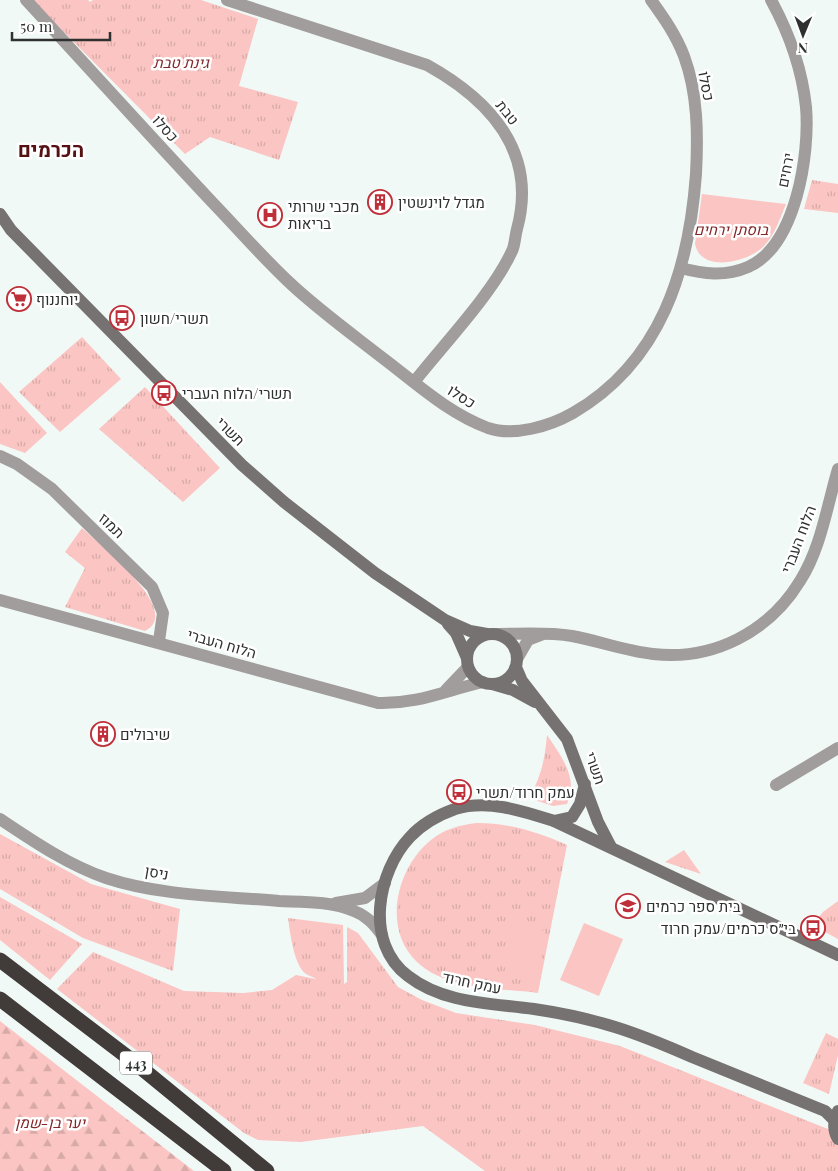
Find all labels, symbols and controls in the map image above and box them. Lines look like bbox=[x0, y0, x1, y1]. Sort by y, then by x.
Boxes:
scale bar bbox=[12, 10, 110, 42]
north arrow bbox=[778, 10, 828, 60]
text: 50 m bbox=[20, 16, 53, 36]
text: N bbox=[798, 39, 808, 58]
park label: גינת טבת bbox=[153, 52, 210, 72]
street label: כסלו bbox=[694, 69, 720, 103]
street label: טבת bbox=[492, 95, 524, 129]
street label: כסלו bbox=[149, 110, 183, 146]
district label: הכרמים bbox=[18, 135, 84, 162]
street label: ירחים bbox=[772, 151, 798, 189]
building icon: מגדל לוינשטין bbox=[367, 189, 393, 215]
place label: מגדל לוינשטין bbox=[398, 192, 485, 212]
place label: מכבי שרותי בריאות bbox=[288, 196, 359, 233]
hospital icon: מכבי שרותי בריאות bbox=[257, 202, 283, 228]
park label: בוסתן ירחים bbox=[694, 219, 769, 239]
supermarket icon: יוחננוף bbox=[6, 286, 32, 312]
place label: יוחננוף bbox=[36, 289, 78, 309]
bus stop icon: תשרי/חשון bbox=[109, 305, 135, 331]
place label: תשרי/חשון bbox=[140, 308, 209, 328]
bus stop icon: תשרי/הלוח העברי bbox=[151, 380, 177, 406]
street label: כסלו bbox=[444, 380, 480, 412]
place label: תשרי/הלוח העברי bbox=[182, 383, 292, 403]
street label: תשרי bbox=[212, 412, 250, 450]
street label: הלוח העברי bbox=[776, 502, 820, 576]
street label: תמוז bbox=[95, 508, 129, 542]
street label: הלוח העברי bbox=[185, 624, 259, 662]
building icon: שיבולים bbox=[90, 721, 116, 747]
place label: שיבולים bbox=[120, 724, 171, 744]
street label: תשרי bbox=[581, 749, 611, 787]
bus stop icon: עמק חרוד/תשרי bbox=[446, 779, 472, 805]
place label: עמק חרוד/תשרי bbox=[476, 782, 575, 802]
street label: ניסן bbox=[144, 860, 170, 884]
school or university icon: בית ספר כרמים bbox=[615, 893, 641, 919]
place label: בית ספר כרמים bbox=[646, 896, 741, 916]
bus stop icon: בי״ס כרמים/עמק חרוד bbox=[800, 915, 826, 941]
place label: בי״ס כרמים/עמק חרוד bbox=[661, 918, 796, 938]
street label: עמק חרוד bbox=[441, 966, 503, 998]
road number: 443 bbox=[120, 1052, 152, 1074]
park label: יער בן-שמן bbox=[15, 1112, 86, 1132]

